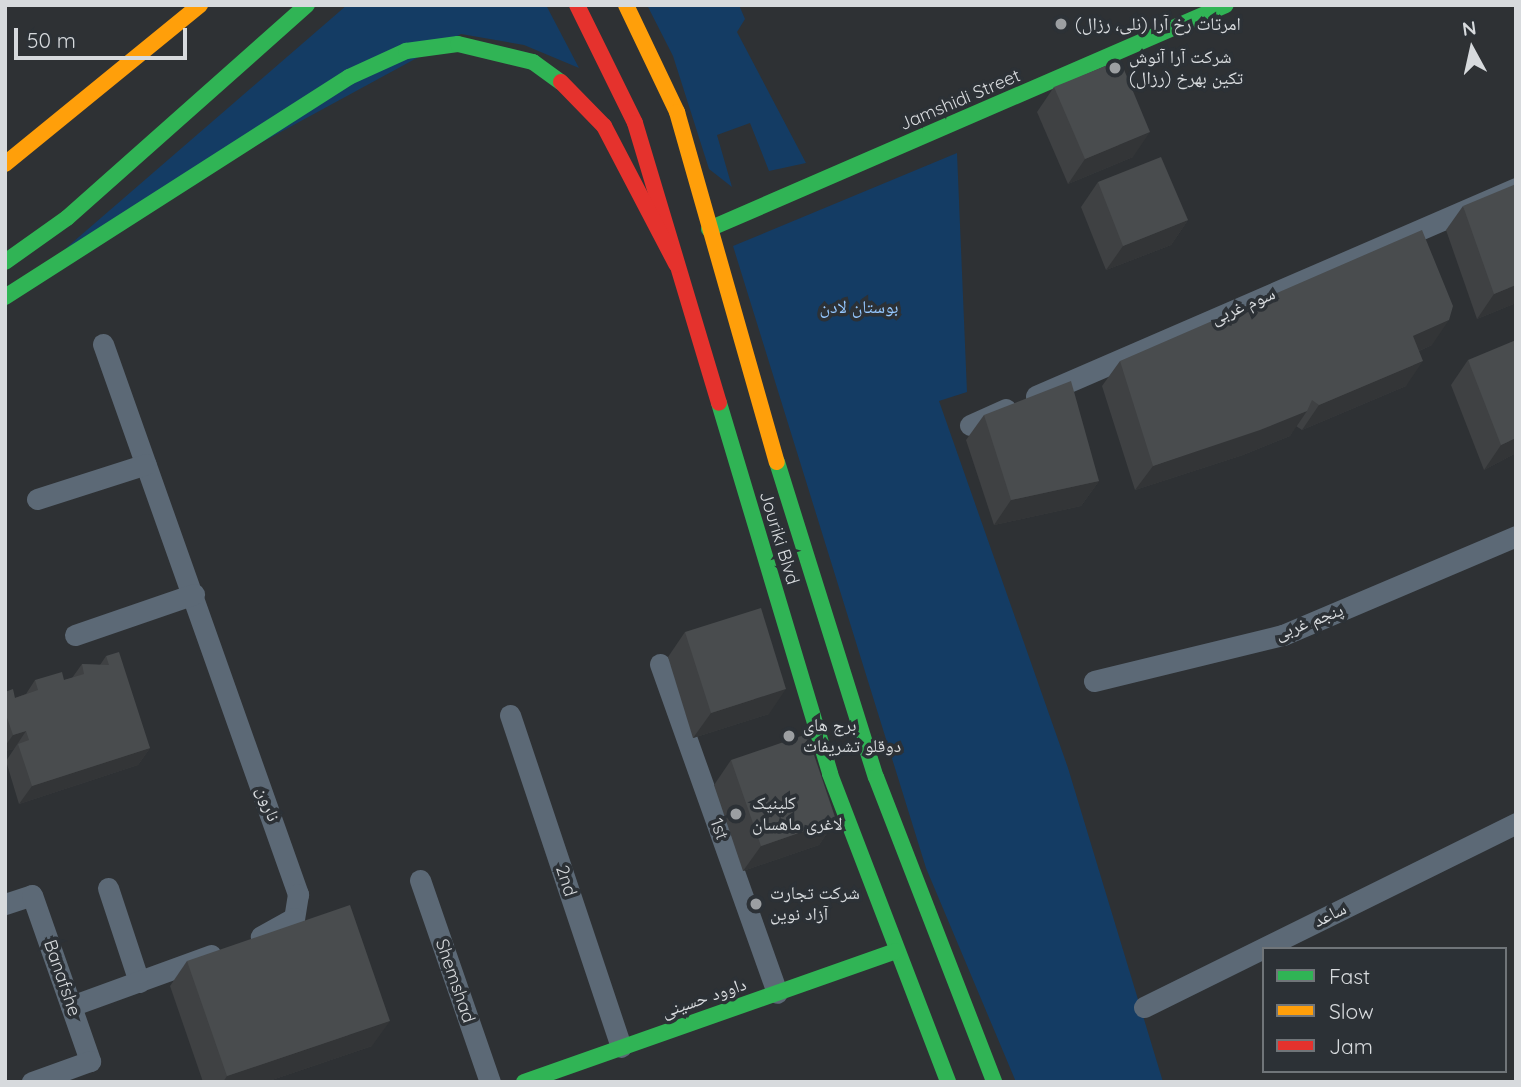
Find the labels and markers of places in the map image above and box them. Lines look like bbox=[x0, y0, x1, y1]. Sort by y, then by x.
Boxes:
place label: امرتات رخ آرا (نلی، رزال) bbox=[1075, 13, 1241, 35]
marker: امرتات رخ آرا (نلی، رزال) bbox=[1053, 16, 1069, 32]
place label: شرکت آرا آنوش تکین بهرخ (رزال) bbox=[1129, 47, 1243, 90]
marker: شرکت آرا آنوش تکین بهرخ (رزال) bbox=[1107, 60, 1123, 76]
place label: برج های دوقلو تشریفات bbox=[803, 715, 901, 758]
marker: برج های دوقلو تشریفات bbox=[781, 728, 797, 744]
place label: کلینیک لاغری ماهسان bbox=[752, 793, 843, 836]
marker: کلینیک لاغری ماهسان bbox=[726, 804, 746, 824]
place label: شرکت تجارت آزاد نوین bbox=[770, 883, 860, 926]
marker: شرکت تجارت آزاد نوین bbox=[748, 896, 764, 912]

